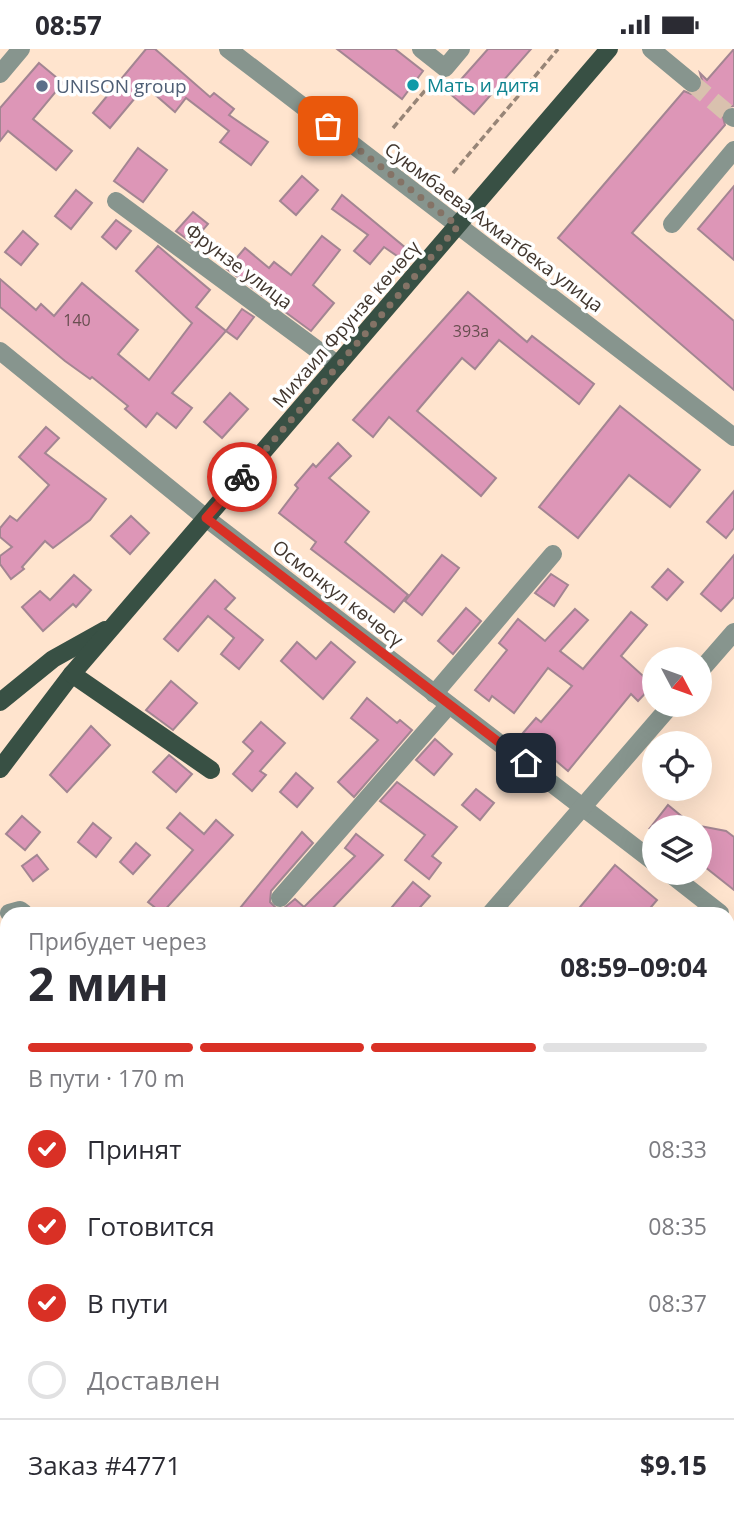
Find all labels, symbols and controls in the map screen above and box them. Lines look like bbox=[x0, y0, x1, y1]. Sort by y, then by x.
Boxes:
text: 08:57 bbox=[35, 7, 102, 43]
place label: Мать и дитя bbox=[427, 72, 539, 98]
place label: UNISON group bbox=[56, 73, 187, 99]
marker: Мать и дитя bbox=[405, 77, 421, 93]
marker: UNISON group bbox=[34, 78, 50, 94]
pin bbox=[298, 96, 358, 156]
icon: bag bbox=[309, 107, 347, 145]
street label: Суюмбаева Ахматбека улица bbox=[379, 136, 609, 318]
street label: Фрунзе улица bbox=[180, 217, 298, 315]
street label: Михаил Фрунзе көчөсү bbox=[266, 235, 426, 413]
house number: 140 bbox=[63, 309, 91, 331]
house number: 393а bbox=[453, 320, 489, 342]
courier bbox=[207, 442, 277, 512]
icon: bike bbox=[223, 458, 261, 496]
street label: Осмонкул көчөсү bbox=[267, 534, 409, 653]
north arrow bbox=[642, 647, 712, 717]
map controls bbox=[642, 647, 712, 885]
button: locate bbox=[642, 731, 712, 801]
pin bbox=[496, 733, 556, 793]
icon: home bbox=[507, 744, 545, 782]
button: layers bbox=[642, 815, 712, 885]
text: Прибудет через bbox=[28, 925, 207, 957]
text: 08:59–09:04 bbox=[560, 949, 707, 985]
text: 2 мин bbox=[28, 952, 169, 1014]
text: В пути · 170 m bbox=[28, 1062, 185, 1094]
icon: check bbox=[28, 1130, 66, 1168]
text: Принят bbox=[87, 1131, 181, 1167]
text: 08:33 bbox=[648, 1133, 707, 1165]
icon: check bbox=[28, 1207, 66, 1245]
text: Готовится bbox=[87, 1208, 215, 1244]
text: 08:35 bbox=[648, 1210, 707, 1242]
icon: check bbox=[28, 1284, 66, 1322]
text: В пути bbox=[87, 1285, 168, 1321]
text: 08:37 bbox=[648, 1287, 707, 1319]
text: Доставлен bbox=[87, 1362, 220, 1398]
text: Заказ #4771 bbox=[28, 1447, 181, 1483]
text: $9.15 bbox=[640, 1447, 707, 1483]

